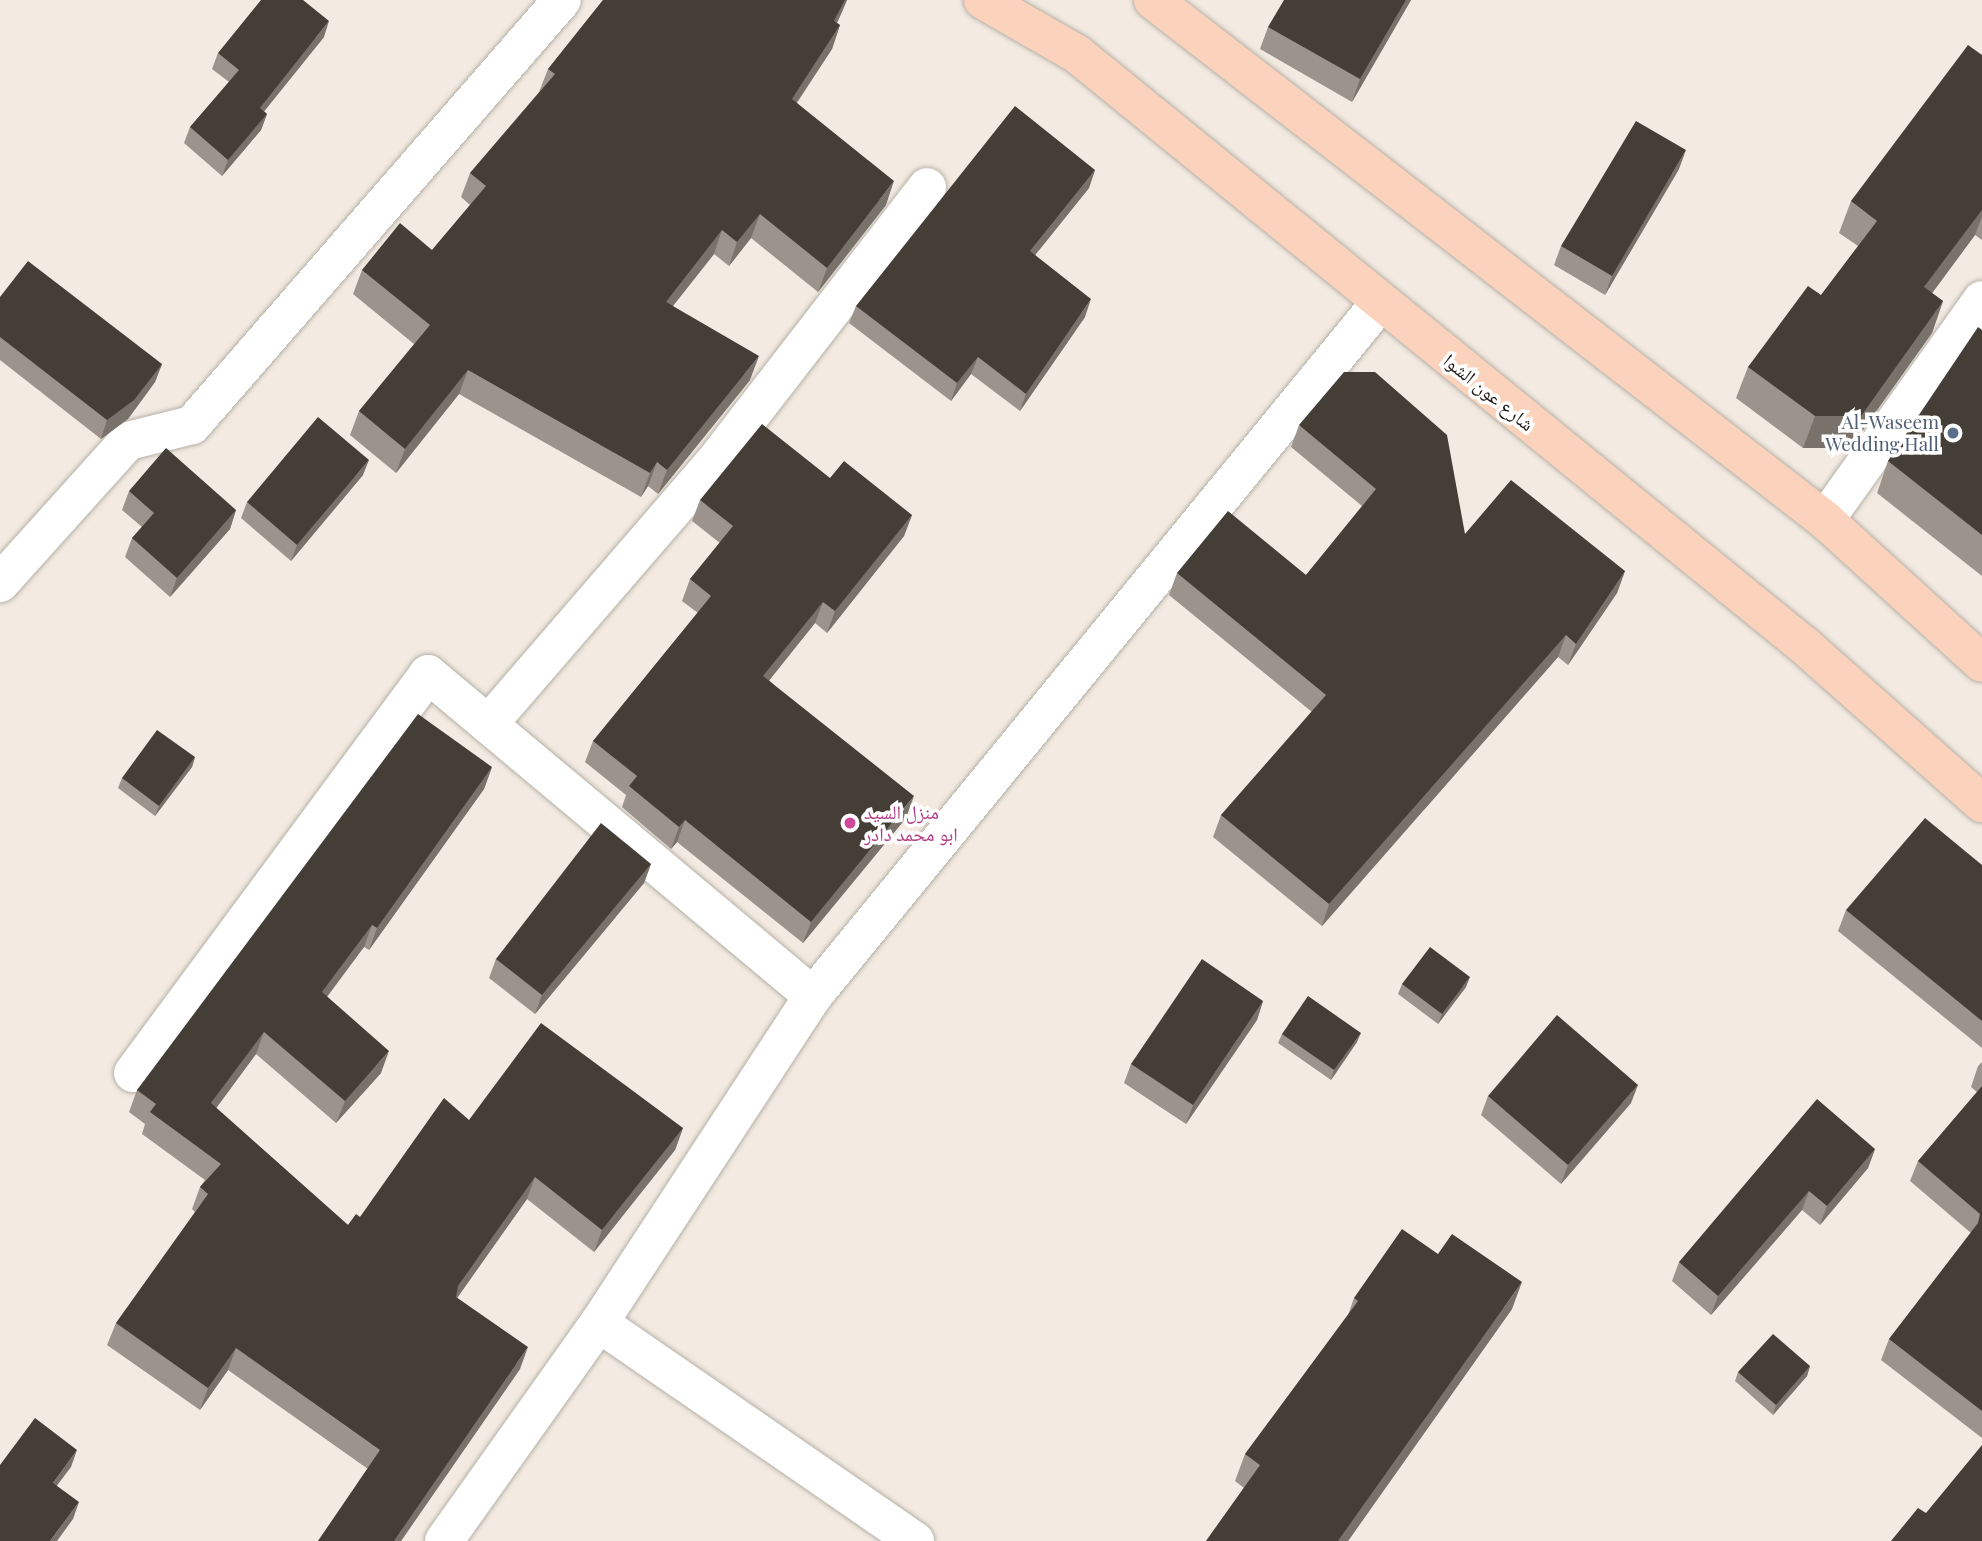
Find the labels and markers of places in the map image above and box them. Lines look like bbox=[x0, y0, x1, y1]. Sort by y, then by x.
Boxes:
place label: Al-Waseem Wedding Hall bbox=[1825, 411, 1939, 455]
marker: Al-Waseem Wedding Hall bbox=[1945, 425, 1961, 441]
place label: منزل السيد ابو محمد دادر bbox=[864, 801, 958, 845]
marker: منزل السيد ابو محمد دادر bbox=[842, 815, 858, 831]

